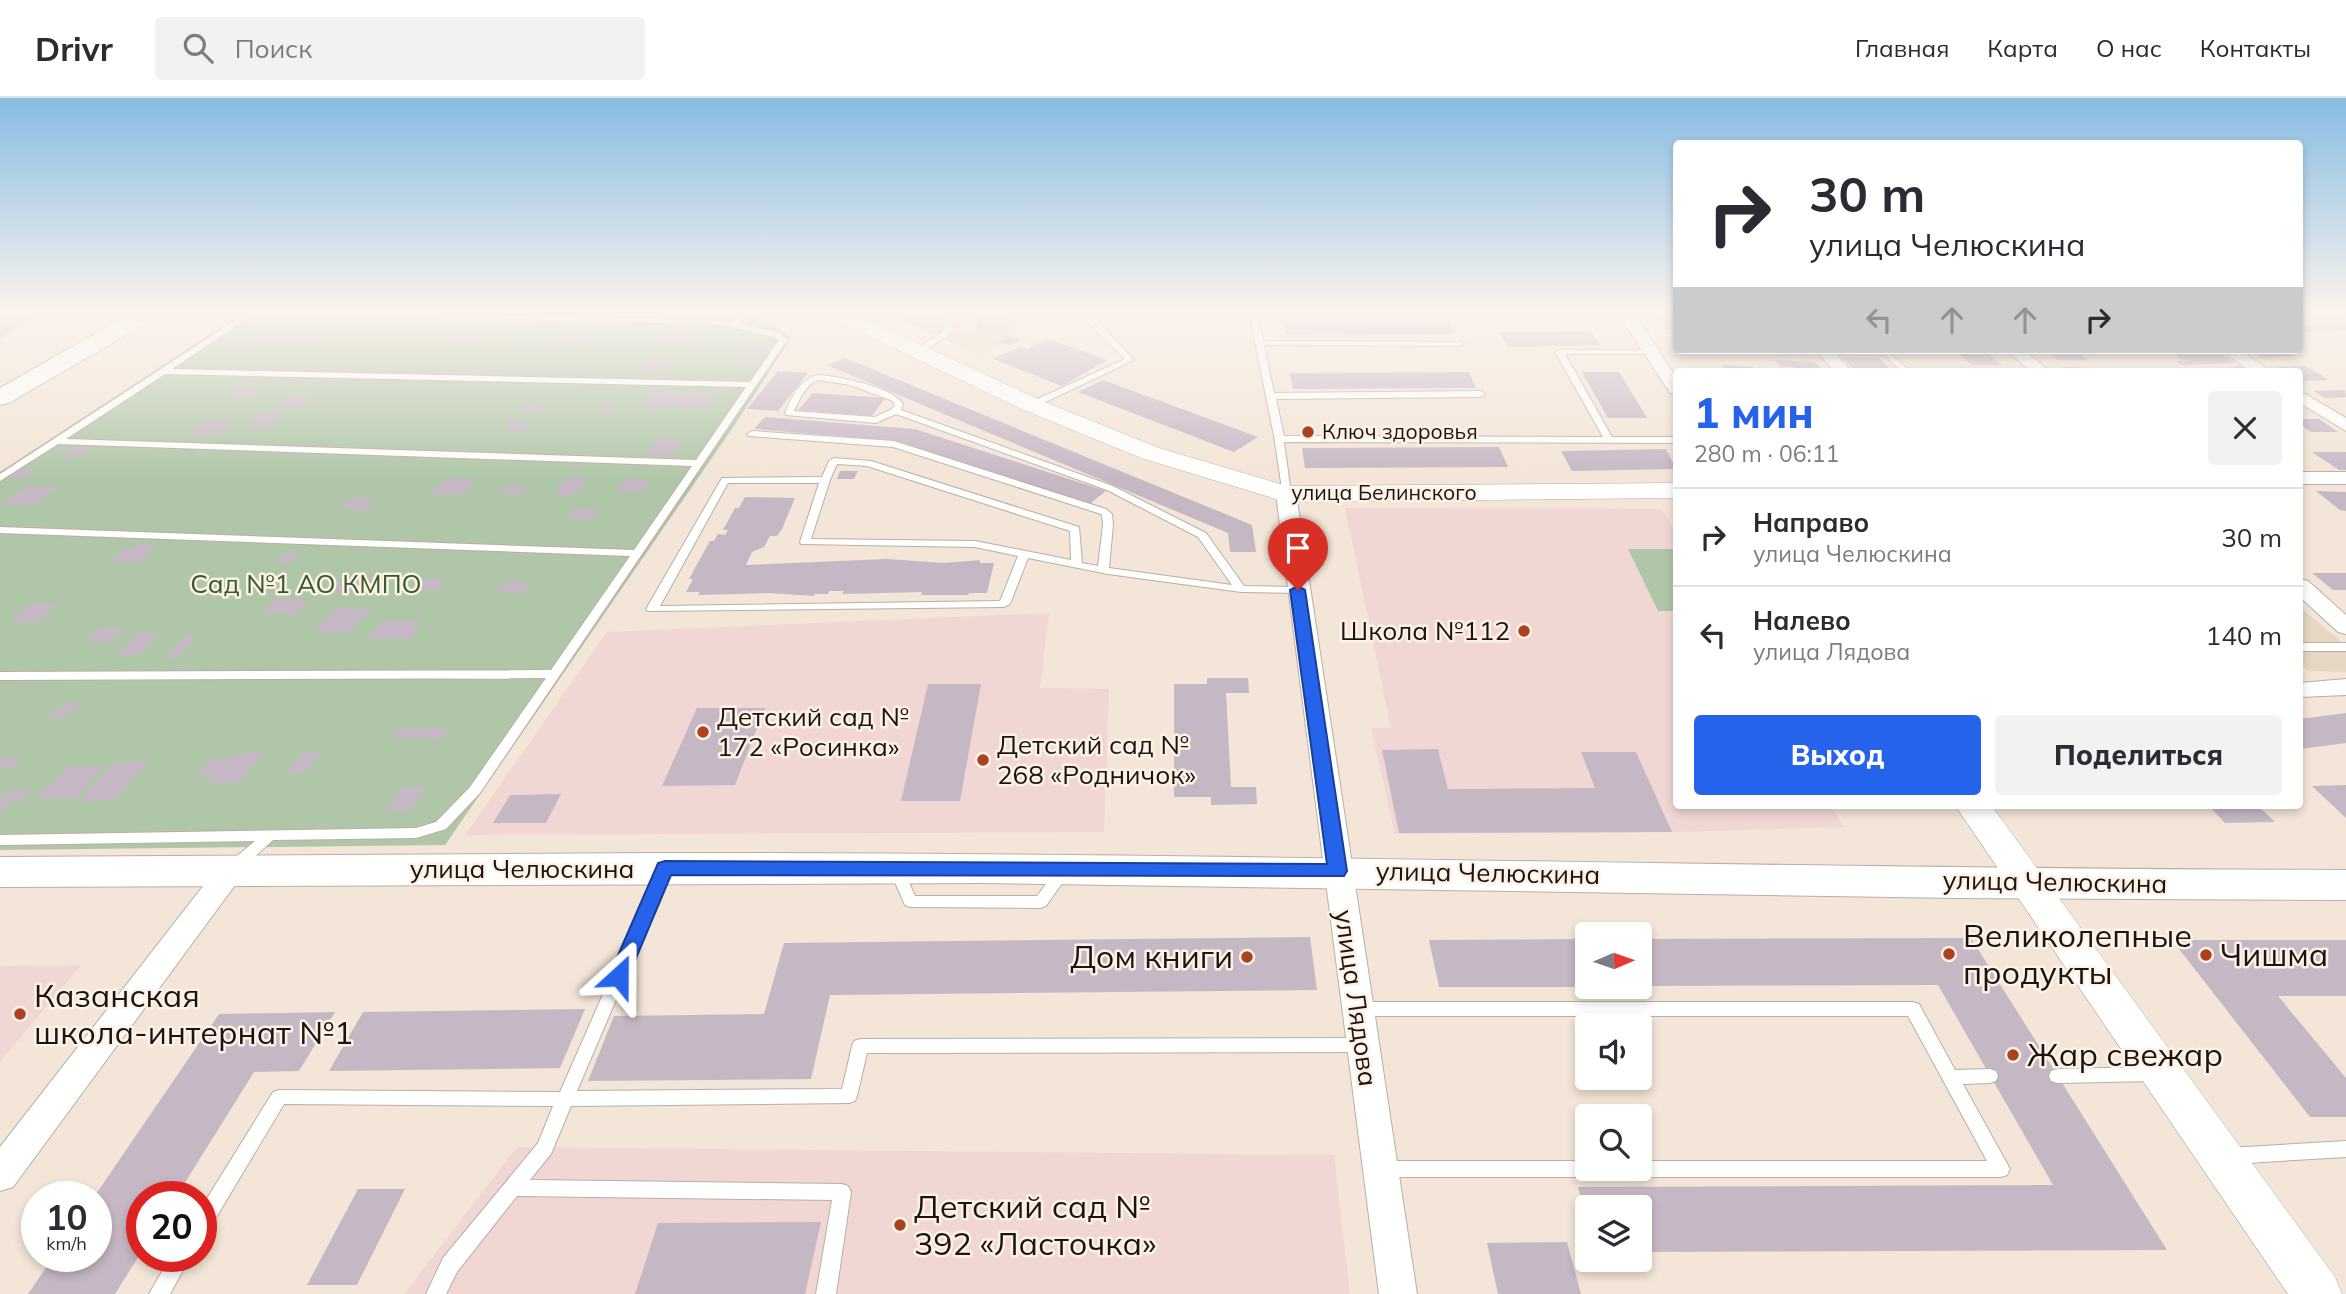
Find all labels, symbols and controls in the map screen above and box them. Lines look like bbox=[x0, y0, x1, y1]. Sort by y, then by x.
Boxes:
search box bbox=[155, 17, 645, 80]
text: Drivr bbox=[35, 28, 113, 69]
icon: search bbox=[179, 29, 217, 67]
text: Поиск bbox=[235, 32, 312, 65]
text: Главная bbox=[1855, 33, 1949, 63]
text: Карта bbox=[1987, 33, 2058, 63]
text: О нас bbox=[2096, 33, 2162, 63]
text: Контакты bbox=[2200, 33, 2311, 63]
text: 30 m bbox=[1809, 163, 1925, 224]
icon: right bbox=[1694, 168, 1785, 259]
text: улица Челюскина bbox=[1809, 224, 2086, 264]
icon: left bbox=[1860, 301, 1898, 339]
icon: ahead bbox=[1933, 301, 1971, 339]
icon: ahead bbox=[2006, 301, 2044, 339]
icon: right bbox=[2079, 301, 2117, 339]
text: 1 мин bbox=[1694, 386, 1814, 439]
button: close bbox=[2208, 391, 2282, 465]
place label: Ключ здоровья bbox=[1322, 418, 1478, 444]
marker: Ключ здоровья bbox=[1300, 424, 1316, 440]
text: 280 m · 06:11 bbox=[1694, 439, 1839, 468]
street label: улица Белинского bbox=[1291, 479, 1477, 505]
text: Направо bbox=[1753, 506, 1869, 539]
pin bbox=[1268, 518, 1328, 590]
icon: right bbox=[1694, 518, 1732, 556]
text: 30 m bbox=[2221, 521, 2282, 554]
icon: arrive bbox=[1279, 529, 1317, 567]
text: улица Челюскина bbox=[1753, 539, 1952, 568]
park label: Сад №1 АО КМПО bbox=[190, 567, 422, 600]
text: Налево bbox=[1753, 604, 1851, 637]
place label: Школа №112 bbox=[1340, 614, 1510, 647]
icon: left bbox=[1694, 616, 1732, 654]
text: 140 m bbox=[2206, 619, 2282, 652]
marker: Школа №112 bbox=[1516, 623, 1532, 639]
text: улица Лядова bbox=[1753, 637, 1910, 666]
place label: Детский сад № 172 «Росинка» bbox=[717, 700, 909, 763]
button: Выход bbox=[1694, 715, 1981, 795]
button: Поделиться bbox=[1995, 715, 2282, 795]
marker: Детский сад № 172 «Росинка» bbox=[695, 724, 711, 740]
place label: Детский сад № 268 «Родничок» bbox=[997, 728, 1196, 791]
marker: Детский сад № 268 «Родничок» bbox=[975, 752, 991, 768]
street label: улица Челюскина bbox=[410, 852, 634, 885]
street label: улица Челюскина bbox=[1375, 854, 1601, 891]
street label: улица Челюскина bbox=[1942, 863, 2168, 900]
street label: улица Лядова bbox=[1328, 908, 1385, 1088]
place label: Великолепные продукты bbox=[1963, 915, 2192, 992]
north arrow bbox=[1575, 922, 1652, 999]
map controls bbox=[1575, 922, 1652, 1272]
place label: Чишма bbox=[2220, 934, 2328, 974]
place label: Дом книги bbox=[1070, 936, 1233, 976]
position arrow bbox=[582, 939, 656, 1013]
marker: Великолепные продукты bbox=[1941, 946, 1957, 962]
marker: Чишма bbox=[2198, 947, 2214, 963]
marker: Дом книги bbox=[1239, 949, 1255, 965]
place label: Казанская школа-интернат №1 bbox=[34, 975, 353, 1052]
marker: Казанская школа-интернат №1 bbox=[12, 1006, 28, 1022]
button: sound bbox=[1575, 1013, 1652, 1090]
place label: Жар свежар bbox=[2027, 1034, 2223, 1074]
marker: Жар свежар bbox=[2005, 1047, 2021, 1063]
button: search bbox=[1575, 1104, 1652, 1181]
speed limit sign: 20 bbox=[126, 1181, 217, 1272]
place label: Детский сад № 392 «Ласточка» bbox=[914, 1186, 1156, 1263]
text: 10 bbox=[45, 1195, 88, 1239]
button: layers bbox=[1575, 1195, 1652, 1272]
marker: Детский сад № 392 «Ласточка» bbox=[892, 1217, 908, 1233]
text: km/h bbox=[46, 1232, 87, 1255]

